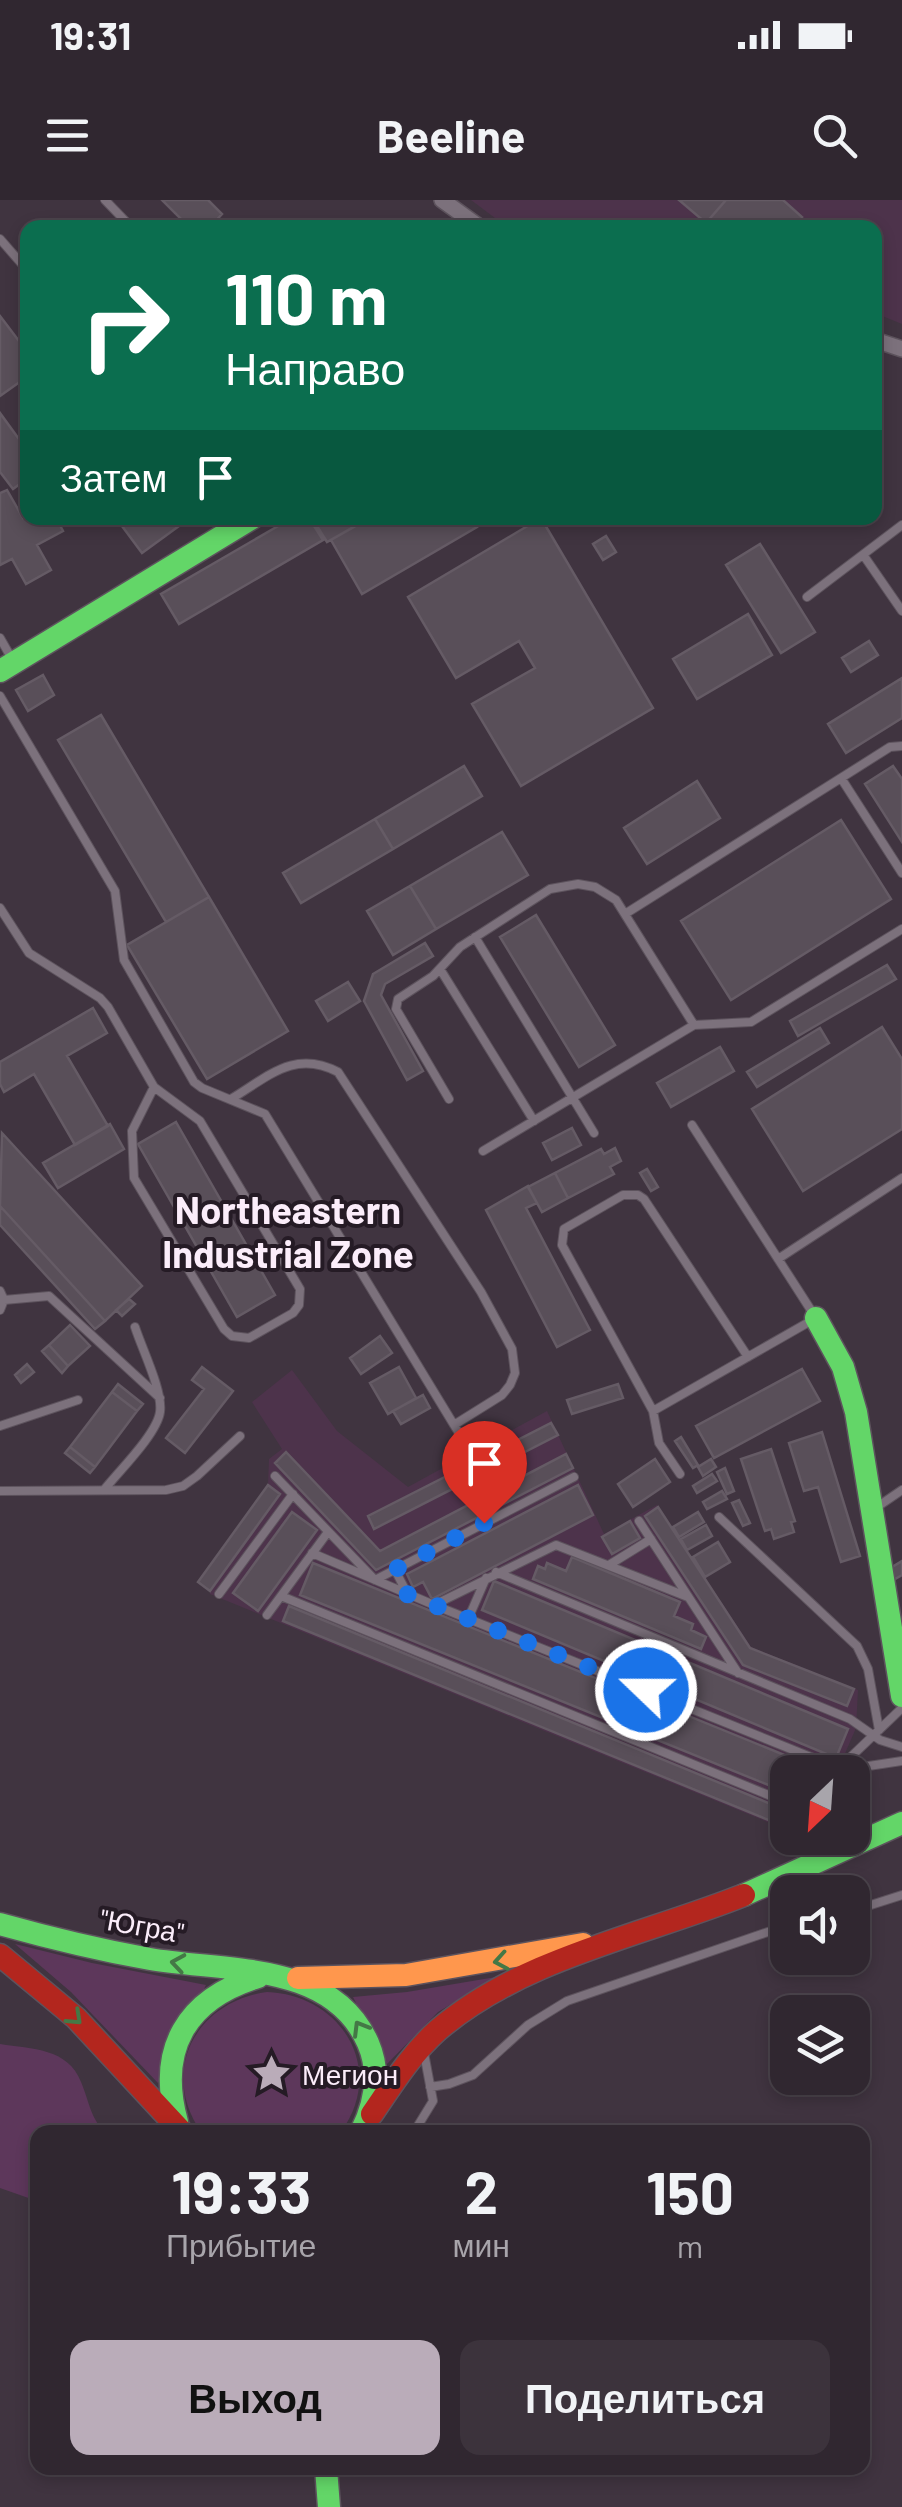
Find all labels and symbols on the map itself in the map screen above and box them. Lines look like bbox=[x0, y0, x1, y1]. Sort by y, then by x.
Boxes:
district label: Northeastern Industrial Zone bbox=[162, 1186, 414, 1276]
pin bbox=[442, 1421, 527, 1524]
position arrow bbox=[594, 1638, 698, 1742]
north arrow bbox=[770, 1755, 870, 1855]
street label: "Югра" bbox=[98, 1901, 186, 1949]
one-way arrow bbox=[493, 1950, 509, 1971]
one-way arrow bbox=[170, 1953, 186, 1974]
one-way arrow bbox=[63, 2006, 82, 2024]
one-way arrow bbox=[353, 2021, 372, 2039]
place icon: Мегион bbox=[251, 2053, 293, 2095]
place label: Мегион bbox=[302, 2057, 398, 2091]

